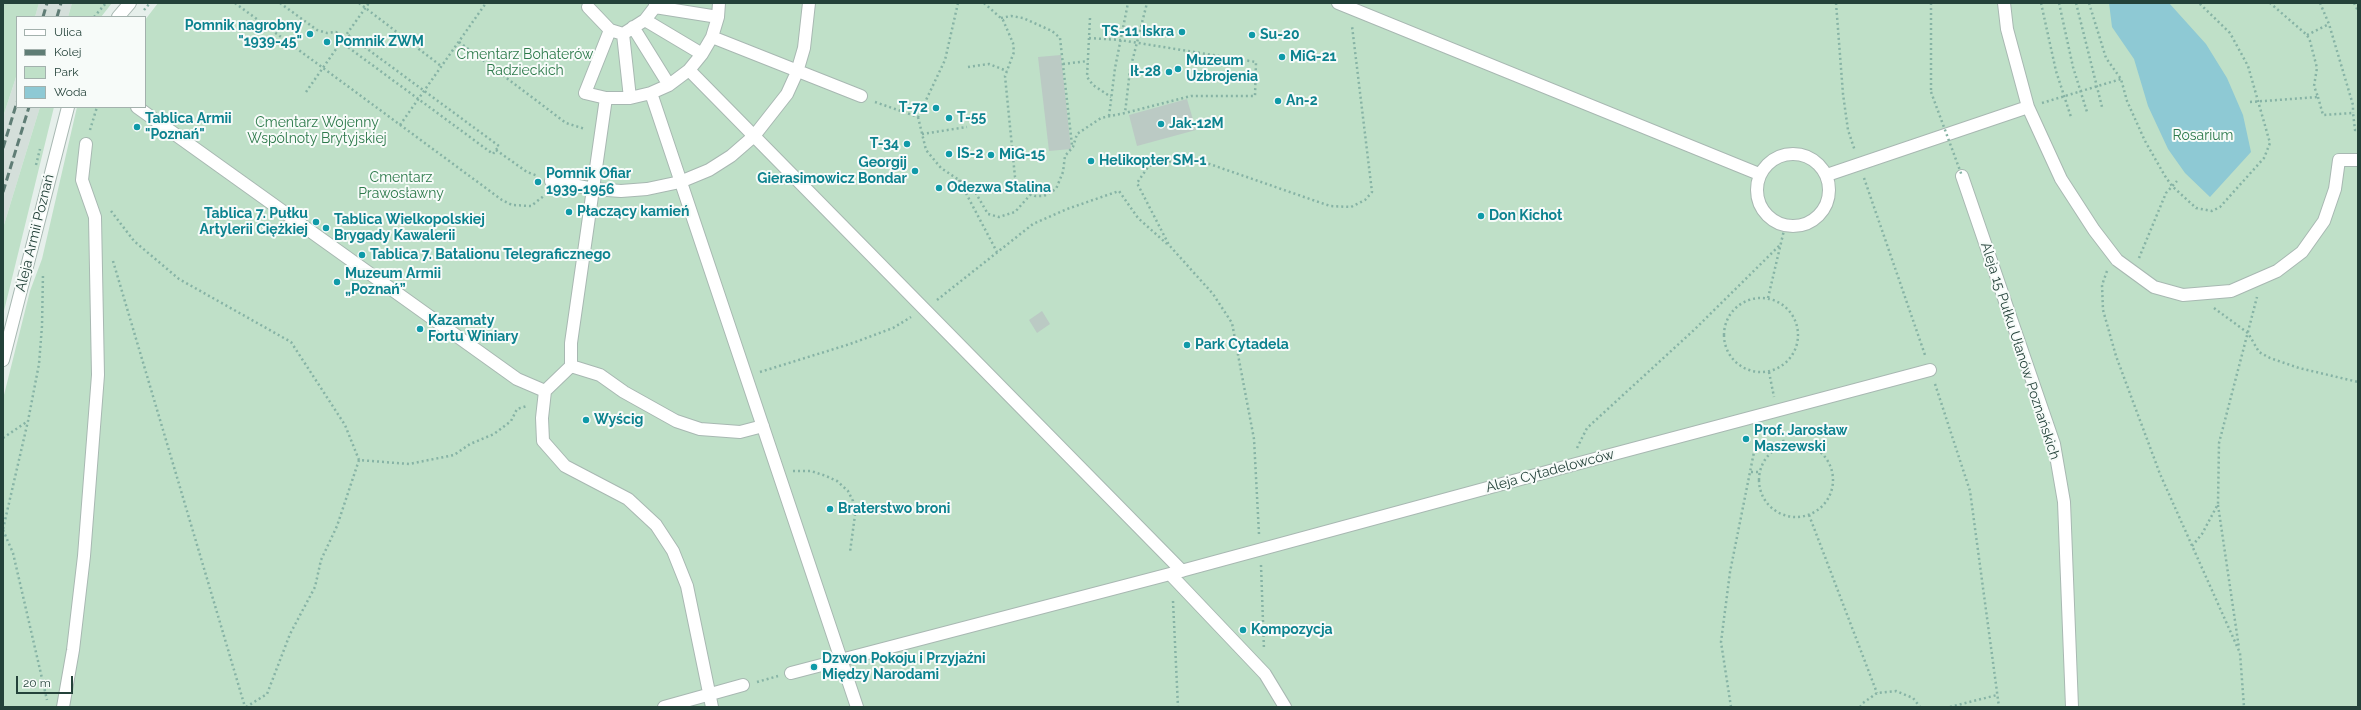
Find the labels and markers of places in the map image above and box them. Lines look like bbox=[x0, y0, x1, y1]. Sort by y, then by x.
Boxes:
place label: Pomnik nagrobny "1939-45" bbox=[185, 18, 302, 50]
place label: TS-11 Iskra bbox=[1102, 24, 1174, 40]
marker: TS-11 Iskra bbox=[1177, 27, 1187, 37]
place label: Su-20 bbox=[1260, 27, 1300, 43]
marker: Pomnik nagrobny "1939-45" bbox=[305, 29, 315, 39]
marker: Su-20 bbox=[1247, 30, 1257, 40]
place label: Pomnik ZWM bbox=[335, 34, 424, 50]
marker: Pomnik ZWM bbox=[322, 37, 332, 47]
place label: MiG-21 bbox=[1290, 49, 1336, 65]
marker: MiG-21 bbox=[1277, 52, 1287, 62]
place label: Muzeum Uzbrojenia bbox=[1186, 53, 1258, 86]
place label: Ił-28 bbox=[1130, 64, 1161, 80]
marker: Muzeum Uzbrojenia bbox=[1173, 64, 1183, 74]
marker: Ił-28 bbox=[1164, 67, 1174, 77]
place label: An-2 bbox=[1286, 93, 1318, 109]
marker: An-2 bbox=[1273, 96, 1283, 106]
place label: T-72 bbox=[899, 100, 928, 116]
marker: T-72 bbox=[931, 103, 941, 113]
place label: T-55 bbox=[957, 110, 986, 126]
place label: Tablica Armii "Poznań" bbox=[145, 111, 232, 144]
marker: T-55 bbox=[944, 113, 954, 123]
place label: Jak-12M bbox=[1169, 116, 1224, 132]
marker: Jak-12M bbox=[1156, 119, 1166, 129]
marker: Tablica Armii "Poznań" bbox=[132, 122, 142, 132]
place label: T-34 bbox=[870, 136, 899, 152]
marker: T-34 bbox=[902, 139, 912, 149]
place label: IS-2 bbox=[957, 146, 983, 162]
place label: MiG-15 bbox=[999, 147, 1045, 163]
marker: IS-2 bbox=[944, 149, 954, 159]
marker: MiG-15 bbox=[986, 150, 996, 160]
place label: Helikopter SM-1 bbox=[1099, 153, 1206, 169]
place label: Georgij Gierasimowicz Bondar bbox=[757, 155, 907, 188]
marker: Helikopter SM-1 bbox=[1086, 156, 1096, 166]
place label: Pomnik Ofiar 1939-1956 bbox=[546, 166, 631, 198]
marker: Georgij Gierasimowicz Bondar bbox=[910, 166, 920, 176]
marker: Pomnik Ofiar 1939-1956 bbox=[533, 177, 543, 187]
place label: Odezwa Stalina bbox=[947, 180, 1051, 196]
marker: Odezwa Stalina bbox=[934, 183, 944, 193]
place label: Płaczący kamień bbox=[577, 204, 689, 220]
place label: Tablica 7. Pułku Artylerii Ciężkiej bbox=[200, 206, 308, 238]
marker: Płaczący kamień bbox=[564, 207, 574, 217]
place label: Don Kichot bbox=[1489, 208, 1562, 224]
marker: Don Kichot bbox=[1476, 211, 1486, 221]
place label: Tablica Wielkopolskiej Brygady Kawalerii bbox=[334, 212, 485, 244]
marker: Tablica 7. Pułku Artylerii Ciężkiej bbox=[311, 217, 321, 227]
marker: Tablica Wielkopolskiej Brygady Kawalerii bbox=[321, 223, 331, 233]
place label: Tablica 7. Batalionu Telegraficznego bbox=[370, 247, 611, 263]
marker: Tablica 7. Batalionu Telegraficznego bbox=[357, 250, 367, 260]
place label: Muzeum Armii „Poznań” bbox=[345, 266, 441, 298]
marker: Muzeum Armii „Poznań” bbox=[332, 277, 342, 287]
place label: Kazamaty Fortu Winiary bbox=[428, 313, 518, 346]
marker: Kazamaty Fortu Winiary bbox=[415, 324, 425, 334]
place label: Park Cytadela bbox=[1195, 337, 1289, 353]
marker: Park Cytadela bbox=[1182, 340, 1192, 350]
place label: Wyścig bbox=[594, 412, 643, 428]
marker: Wyścig bbox=[581, 415, 591, 425]
place label: Prof. Jarosław Maszewski bbox=[1754, 423, 1847, 456]
marker: Prof. Jarosław Maszewski bbox=[1741, 434, 1751, 444]
place label: Braterstwo broni bbox=[838, 501, 950, 517]
marker: Braterstwo broni bbox=[825, 504, 835, 514]
place label: Kompozycja bbox=[1251, 622, 1333, 638]
marker: Kompozycja bbox=[1238, 625, 1248, 635]
place label: Dzwon Pokoju i Przyjaźni Między Narodami bbox=[822, 651, 986, 684]
marker: Dzwon Pokoju i Przyjaźni Między Narodami bbox=[809, 662, 819, 672]

